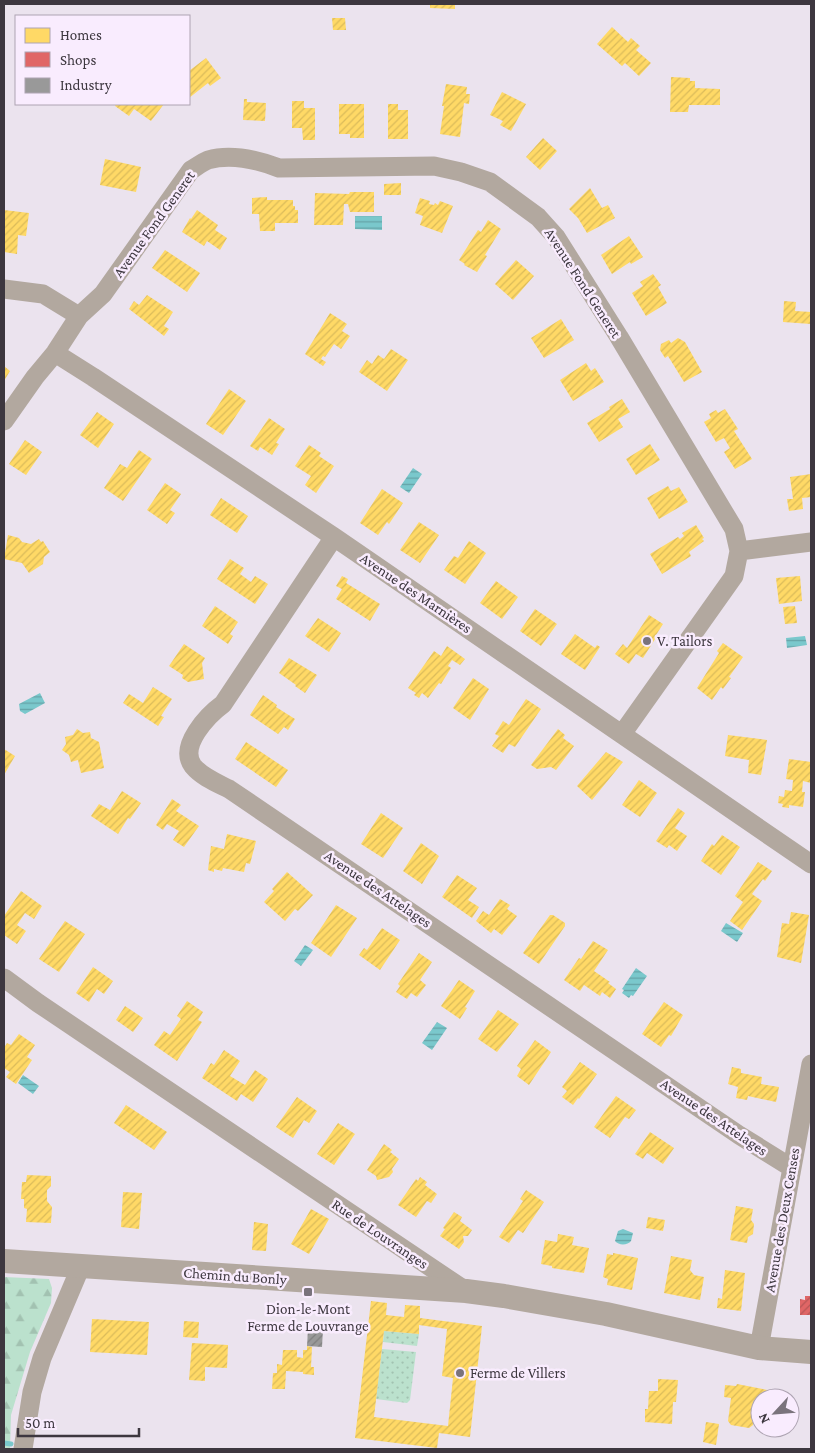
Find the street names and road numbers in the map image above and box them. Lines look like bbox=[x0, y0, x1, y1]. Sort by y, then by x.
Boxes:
street label: Avenue Fond Generet bbox=[110, 167, 199, 280]
street label: Avenue Fond Generet bbox=[542, 225, 625, 342]
street label: Avenue des Marnières bbox=[357, 550, 475, 636]
street label: Avenue des Attelages bbox=[321, 847, 435, 932]
street label: Avenue des Attelages bbox=[657, 1075, 771, 1160]
street label: Avenue des Deux Censes bbox=[761, 1146, 803, 1293]
street label: Rue de Louvranges bbox=[328, 1196, 431, 1273]
street label: Chemin du Bonly bbox=[183, 1264, 287, 1289]

